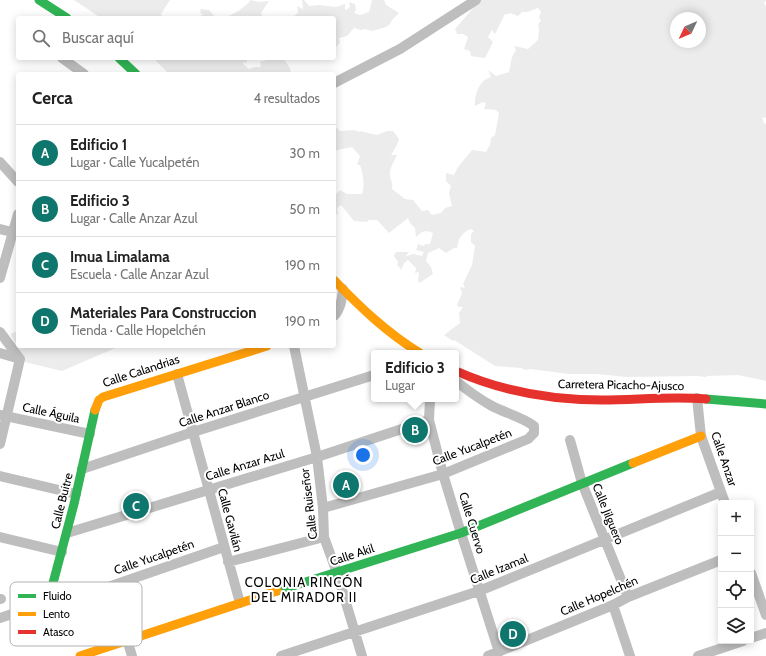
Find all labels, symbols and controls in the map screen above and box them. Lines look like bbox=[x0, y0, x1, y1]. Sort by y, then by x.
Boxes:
north arrow bbox=[670, 12, 706, 48]
search box bbox=[16, 16, 336, 60]
icon: search bbox=[30, 27, 52, 49]
text: Buscar aquí bbox=[62, 29, 134, 47]
text: Cerca bbox=[32, 88, 73, 108]
text: 4 resultados bbox=[253, 90, 320, 106]
text: Edificio 1 bbox=[70, 136, 127, 154]
text: A bbox=[41, 145, 49, 161]
text: 30 m bbox=[290, 145, 320, 161]
text: Lugar · Calle Yucalpetén bbox=[70, 154, 200, 170]
text: Edificio 3 bbox=[70, 192, 130, 210]
text: B bbox=[41, 201, 49, 217]
text: 50 m bbox=[290, 201, 320, 217]
text: Lugar · Calle Anzar Azul bbox=[70, 210, 198, 226]
text: Imua Limalama bbox=[70, 248, 170, 266]
text: C bbox=[41, 257, 49, 273]
text: 190 m bbox=[285, 257, 320, 273]
text: Escuela · Calle Anzar Azul bbox=[70, 266, 209, 282]
text: Materiales Para Construccion bbox=[70, 304, 256, 322]
text: D bbox=[40, 313, 50, 329]
text: 190 m bbox=[285, 313, 320, 329]
text: Tienda · Calle Hopelchén bbox=[70, 322, 206, 338]
popup bbox=[371, 350, 459, 402]
street label: Calle Calandrias bbox=[101, 351, 181, 390]
text: Edificio 3 bbox=[385, 359, 445, 377]
street label: Carretera Picacho-Ajusco bbox=[558, 376, 685, 393]
text: Lugar bbox=[385, 377, 415, 393]
street label: Calle Anzar Blanco bbox=[177, 387, 271, 430]
street label: Calle Águila bbox=[21, 399, 81, 426]
pin: B bbox=[402, 415, 428, 445]
street label: Calle Yucalpetén bbox=[430, 424, 514, 469]
street label: Calle Anzar bbox=[708, 429, 741, 488]
street label: Calle Anzar Azul bbox=[204, 445, 286, 484]
your location bbox=[353, 445, 373, 465]
street label: Calle Ruiseñor bbox=[297, 467, 320, 541]
pin: A bbox=[333, 470, 359, 500]
street label: Calle Buitre bbox=[47, 471, 76, 531]
street label: Calle Jilguero bbox=[589, 481, 628, 547]
street label: Calle Gavilán bbox=[215, 487, 246, 553]
street label: Calle Cuervo bbox=[456, 490, 489, 556]
pin: C bbox=[123, 491, 149, 521]
map controls bbox=[718, 500, 754, 644]
button: + bbox=[718, 500, 754, 536]
street label: Calle Yucalpetén bbox=[112, 536, 196, 577]
button: − bbox=[718, 536, 754, 572]
street label: Calle Akil bbox=[328, 540, 376, 569]
street label: Calle Izamal bbox=[468, 550, 530, 587]
street label: Calle Hopelchén bbox=[558, 572, 640, 619]
button: locate bbox=[718, 572, 754, 608]
district label: COLONIA RINCÓN DEL MIRADOR II bbox=[245, 574, 363, 605]
legend bbox=[10, 582, 142, 646]
text: Fluido bbox=[43, 589, 72, 603]
text: Lento bbox=[43, 607, 70, 621]
button: layers bbox=[718, 608, 754, 644]
pin: D bbox=[500, 619, 526, 649]
text: Atasco bbox=[43, 625, 74, 639]

